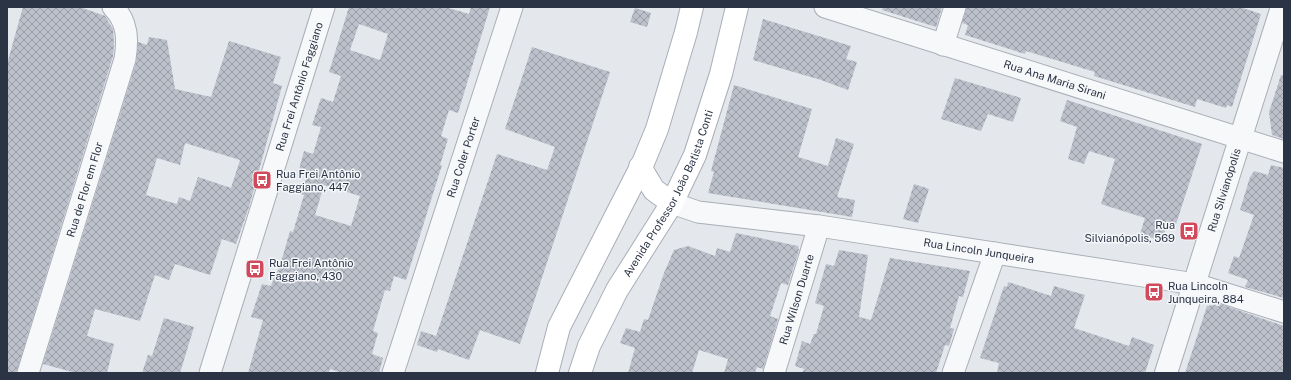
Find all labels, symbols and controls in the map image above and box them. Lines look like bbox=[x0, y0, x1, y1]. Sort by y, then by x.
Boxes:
street label: Rua Frei Antônio Faggiano bbox=[273, 20, 325, 153]
street label: Rua Ana Maria Sirani bbox=[1002, 58, 1107, 101]
street label: Avenida Professor João Batista Conti bbox=[621, 108, 715, 279]
street label: Rua Coler Porter bbox=[444, 115, 482, 199]
street label: Rua de Flor em Flor bbox=[64, 140, 105, 239]
street label: Rua Silvianópolis bbox=[1205, 146, 1243, 233]
place label: Rua Frei Antônio Faggiano, 447 bbox=[276, 168, 360, 193]
bus stop icon: Rua Frei Antônio Faggiano, 447 bbox=[251, 169, 273, 191]
place label: Rua Silvianópolis, 569 bbox=[1085, 219, 1175, 244]
bus stop icon: Rua Silvianópolis, 569 bbox=[1178, 220, 1200, 242]
street label: Rua Lincoln Junqueira bbox=[923, 236, 1035, 265]
street label: Rua Wilson Duarte bbox=[777, 253, 816, 346]
place label: Rua Frei Antônio Faggiano, 430 bbox=[269, 257, 353, 282]
bus stop icon: Rua Frei Antônio Faggiano, 430 bbox=[244, 258, 266, 280]
place label: Rua Lincoln Junqueira, 884 bbox=[1168, 280, 1244, 305]
bus stop icon: Rua Lincoln Junqueira, 884 bbox=[1143, 281, 1165, 303]

